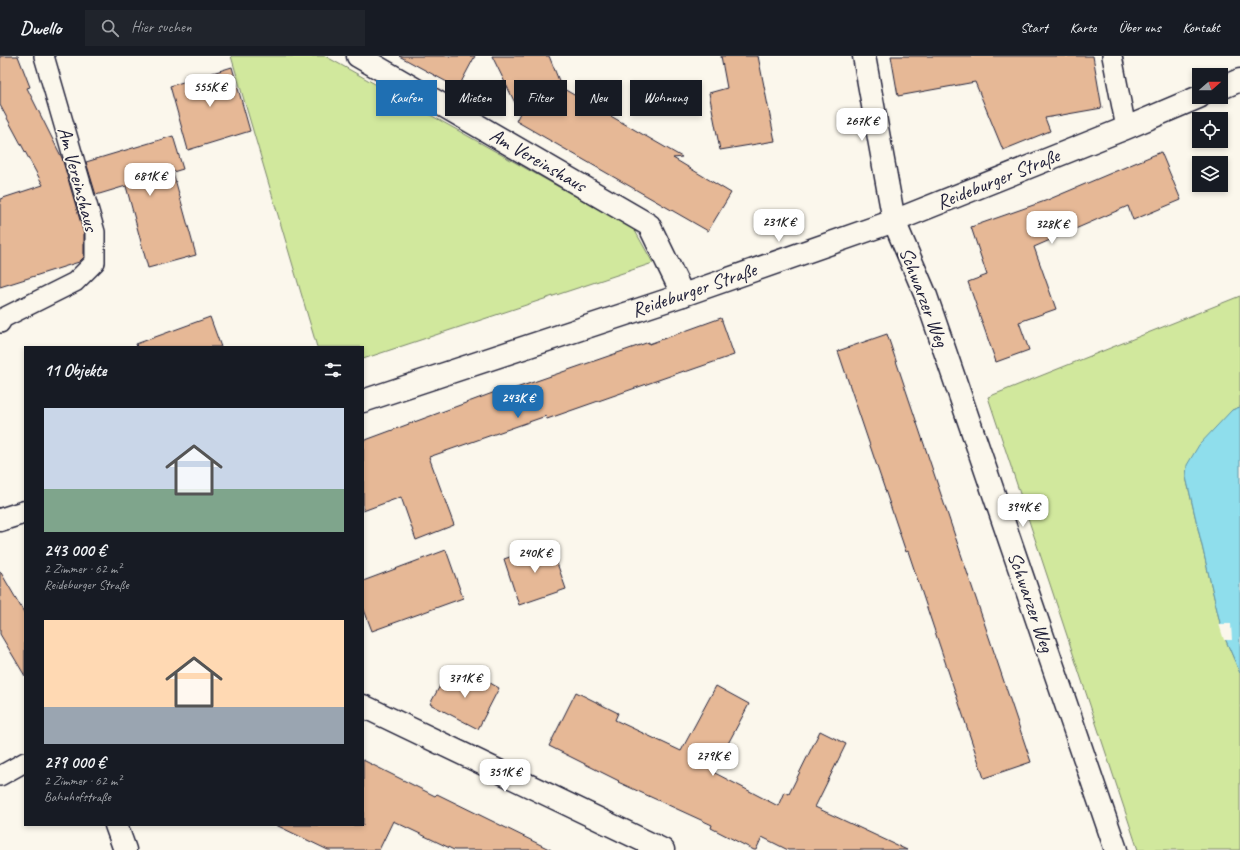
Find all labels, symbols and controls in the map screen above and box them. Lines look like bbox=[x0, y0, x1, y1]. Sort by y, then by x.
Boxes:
search box bbox=[85, 10, 365, 46]
text: Dwello bbox=[20, 16, 61, 40]
icon: search bbox=[99, 17, 121, 39]
text: Hier suchen bbox=[131, 18, 192, 37]
text: Start bbox=[1020, 19, 1048, 36]
text: Karte bbox=[1070, 19, 1096, 36]
text: Über uns bbox=[1118, 19, 1160, 36]
text: Kontakt bbox=[1182, 19, 1220, 36]
north arrow bbox=[1192, 68, 1228, 104]
map controls bbox=[1192, 68, 1228, 192]
pin: 555K € bbox=[177, 74, 243, 108]
text: 555K € bbox=[194, 79, 226, 95]
chip: Kaufen bbox=[376, 80, 437, 116]
chip: Mieten bbox=[445, 80, 506, 116]
chip: Filter bbox=[514, 80, 567, 116]
chip: Neu bbox=[575, 80, 622, 116]
chip: Wohnung bbox=[630, 80, 702, 116]
pin: 267K € bbox=[829, 108, 895, 142]
button: locate bbox=[1192, 112, 1228, 148]
text: 267K € bbox=[845, 113, 879, 129]
street label: Am Vereinshaus bbox=[485, 122, 592, 199]
street label: Am Vereinshaus bbox=[52, 124, 104, 236]
street label: Reideburger Straße bbox=[933, 142, 1064, 215]
button: layers bbox=[1192, 156, 1228, 192]
pin: 681K € bbox=[117, 163, 183, 197]
text: 681K € bbox=[133, 168, 167, 184]
pin: 231K € bbox=[746, 209, 812, 243]
pin: 328K € bbox=[1019, 211, 1085, 245]
text: 231K € bbox=[762, 214, 796, 230]
text: 328K € bbox=[1035, 216, 1069, 232]
street label: Schwarzer Weg bbox=[894, 244, 955, 351]
street label: Reideburger Straße bbox=[628, 256, 761, 323]
icon: filters bbox=[322, 359, 344, 381]
text: 11 Objekte bbox=[44, 360, 107, 381]
pin: 243K € bbox=[485, 385, 551, 419]
text: 243K € bbox=[501, 390, 535, 406]
icon: home bbox=[158, 434, 230, 506]
pin: 394K € bbox=[990, 494, 1056, 528]
text: 394K € bbox=[1007, 499, 1040, 515]
text: 243 000 € bbox=[44, 540, 106, 561]
pin: 240K € bbox=[502, 540, 568, 574]
text: 240K € bbox=[518, 545, 552, 561]
street label: Schwarzer Weg bbox=[1002, 548, 1060, 656]
text: 2 Zimmer · 62 m² bbox=[44, 561, 121, 577]
text: Reideburger Straße bbox=[44, 577, 129, 593]
icon: home bbox=[158, 646, 230, 718]
pin: 371K € bbox=[432, 665, 498, 699]
text: 371K € bbox=[448, 670, 482, 686]
pin: 279K € bbox=[680, 743, 746, 777]
text: 279K € bbox=[697, 748, 729, 764]
text: 279 000 € bbox=[44, 752, 106, 773]
pin: 351K € bbox=[472, 759, 538, 793]
text: 351K € bbox=[489, 764, 521, 780]
text: 2 Zimmer · 62 m² bbox=[44, 773, 121, 789]
text: Bahnhofstraße bbox=[44, 789, 111, 805]

